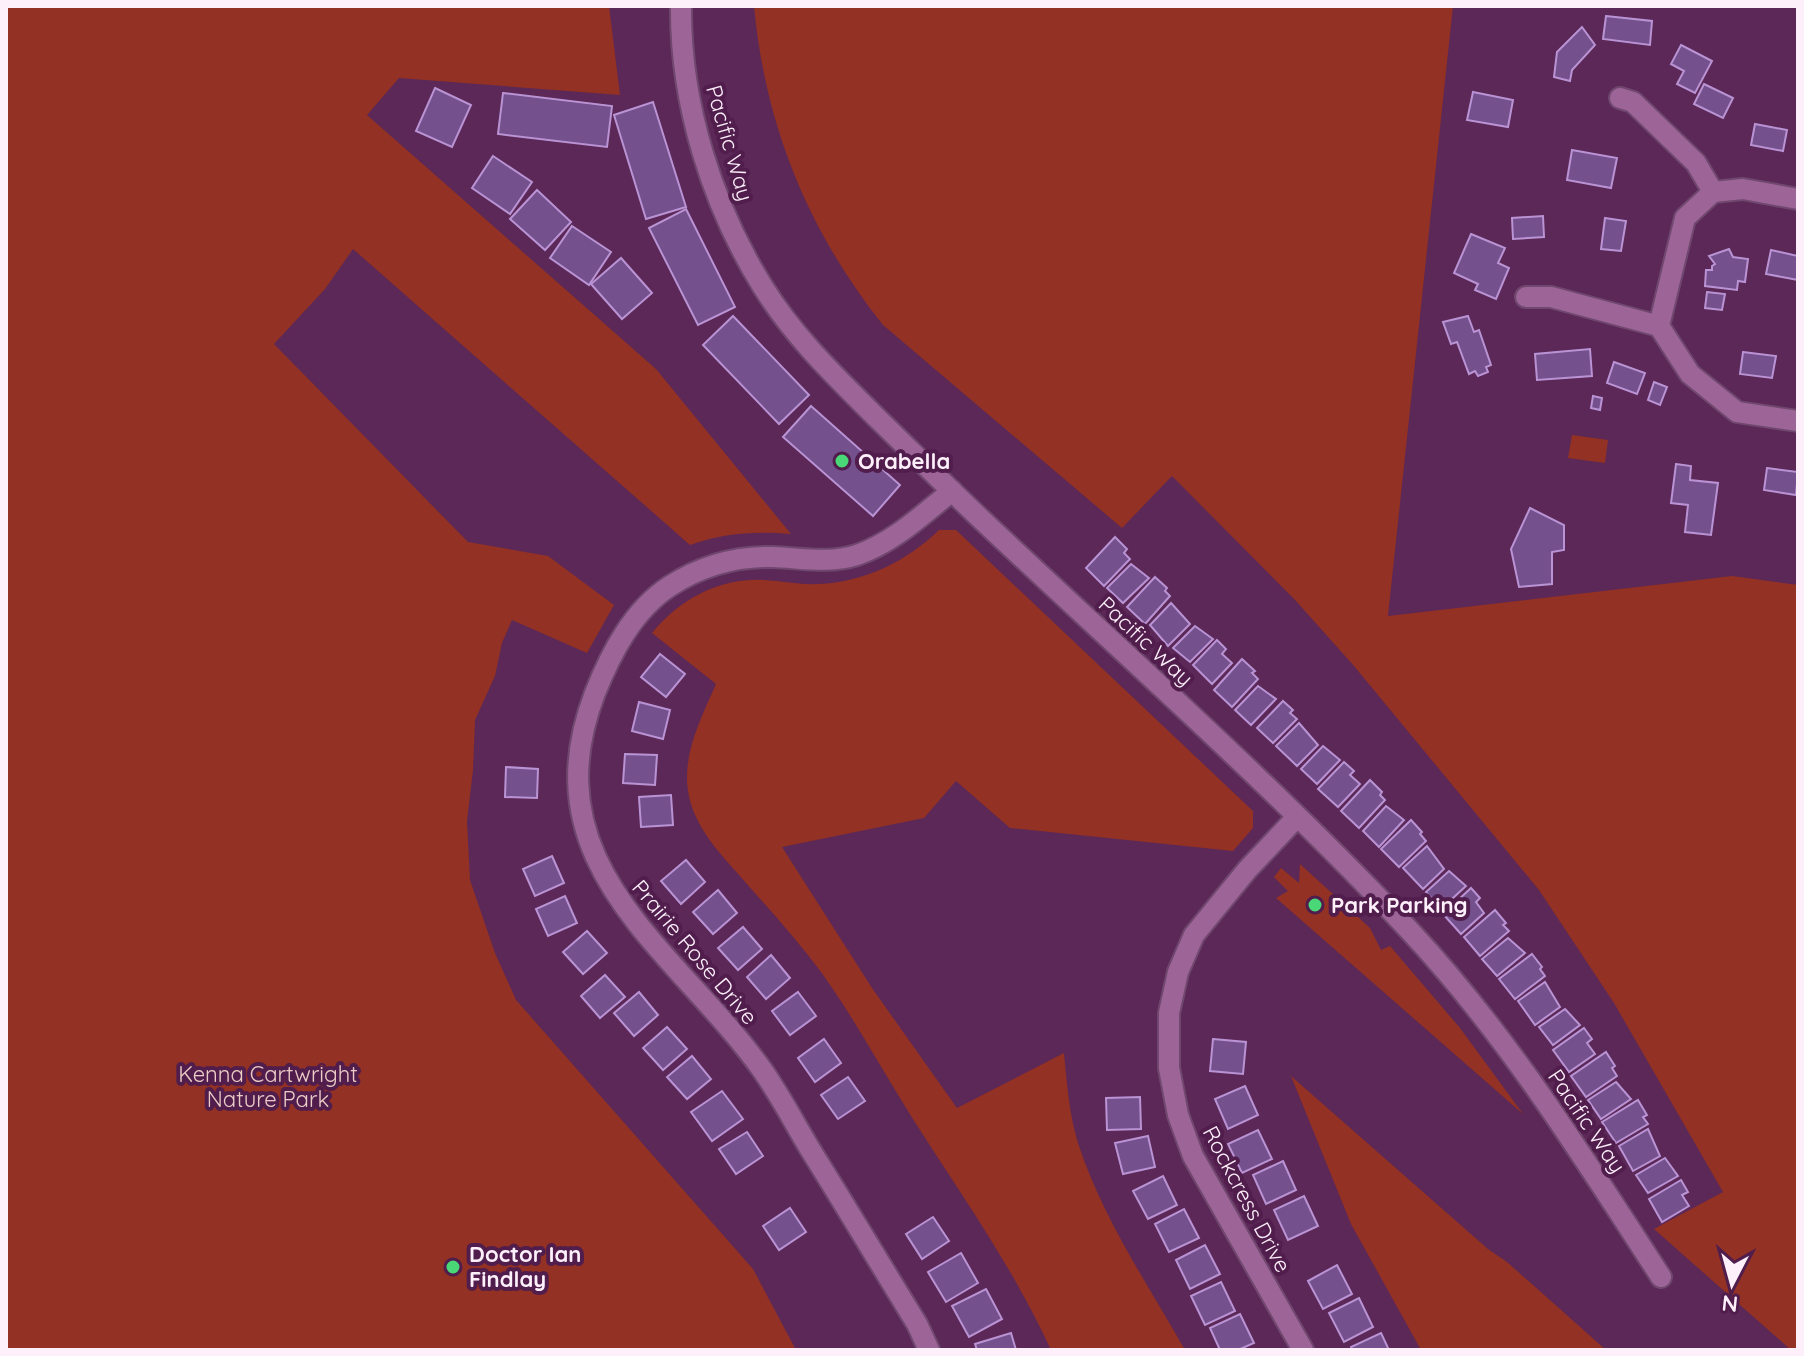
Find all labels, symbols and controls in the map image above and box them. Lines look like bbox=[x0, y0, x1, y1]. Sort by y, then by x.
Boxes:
street label: Pacific Way bbox=[700, 82, 760, 204]
place label: Orabella bbox=[858, 447, 950, 475]
marker: Orabella bbox=[833, 452, 851, 470]
street label: Pacific Way bbox=[1093, 590, 1199, 692]
street label: Prairie Rose Drive bbox=[626, 874, 764, 1030]
place label: Park Parking bbox=[1331, 891, 1468, 919]
marker: Park Parking bbox=[1306, 896, 1324, 914]
park label: Kenna Cartwright Nature Park bbox=[178, 1060, 358, 1113]
street label: Pacific Way bbox=[1542, 1064, 1632, 1178]
street label: Rockcress Drive bbox=[1197, 1121, 1297, 1277]
place label: Doctor Ian Findlay bbox=[469, 1240, 581, 1293]
north arrow bbox=[1692, 1244, 1772, 1324]
marker: Doctor Ian Findlay bbox=[444, 1258, 462, 1276]
text: N bbox=[1720, 1289, 1739, 1319]

